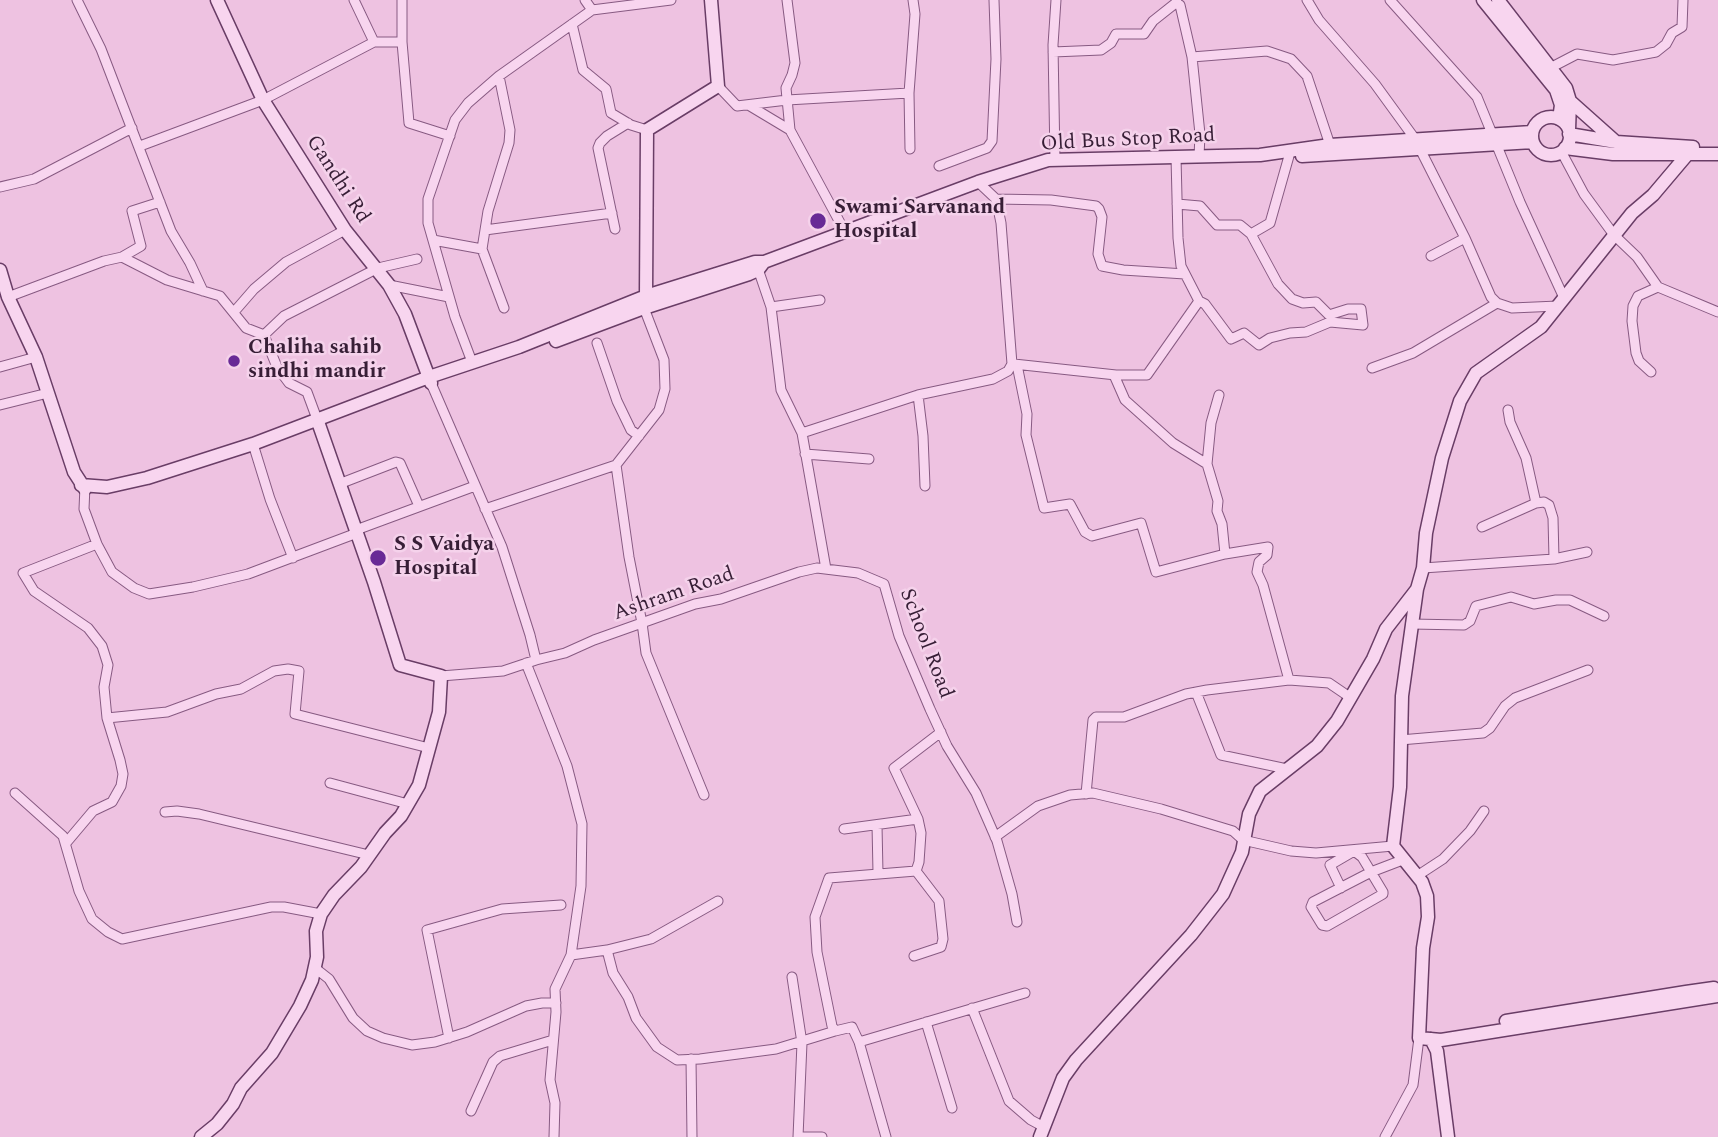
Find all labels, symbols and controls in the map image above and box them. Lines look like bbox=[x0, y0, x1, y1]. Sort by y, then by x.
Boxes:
street label: Old Bus Stop Road bbox=[1040, 124, 1216, 158]
street label: Gandhi Rd bbox=[299, 131, 375, 229]
place label: Swami Sarvanand Hospital bbox=[834, 196, 1005, 246]
marker: Swami Sarvanand Hospital bbox=[808, 211, 828, 231]
place label: Chaliha sahib sindhi mandir bbox=[248, 336, 385, 386]
marker: Chaliha sahib sindhi mandir bbox=[226, 353, 242, 369]
place label: S S Vaidya Hospital bbox=[394, 533, 494, 583]
marker: S S Vaidya Hospital bbox=[368, 548, 388, 568]
street label: Ashram Road bbox=[610, 563, 738, 627]
street label: School Road bbox=[893, 586, 957, 702]

